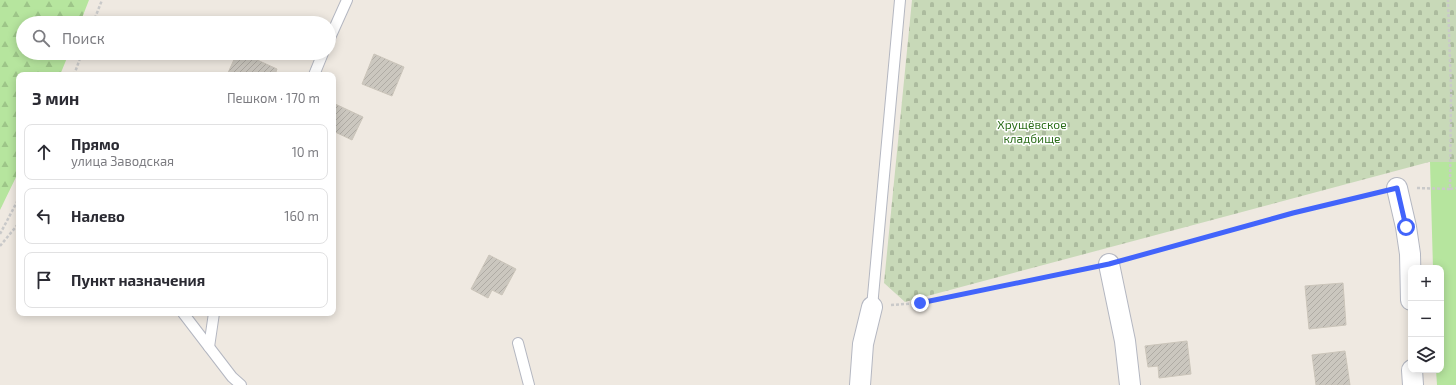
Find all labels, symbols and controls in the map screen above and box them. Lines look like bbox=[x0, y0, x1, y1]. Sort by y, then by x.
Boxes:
search box bbox=[16, 16, 336, 60]
icon: search bbox=[30, 27, 52, 49]
text: Поиск bbox=[62, 29, 105, 47]
text: 3 мин bbox=[32, 88, 79, 108]
text: Пешком · 170 m bbox=[227, 90, 320, 106]
park label: Хрущёвское кладбище bbox=[997, 117, 1067, 145]
text: Прямо bbox=[71, 135, 120, 153]
icon: ahead bbox=[33, 141, 55, 163]
text: 10 m bbox=[292, 144, 319, 160]
text: улица Заводская bbox=[71, 153, 174, 169]
icon: left bbox=[33, 205, 55, 227]
text: Налево bbox=[71, 207, 125, 225]
text: 160 m bbox=[284, 208, 319, 224]
route start bbox=[1397, 218, 1415, 236]
map controls bbox=[1408, 265, 1444, 373]
button: + bbox=[1408, 265, 1444, 301]
icon: arrive bbox=[33, 269, 55, 291]
text: Пункт назначения bbox=[71, 271, 205, 289]
route end bbox=[911, 294, 929, 312]
button: − bbox=[1408, 301, 1444, 337]
button: layers bbox=[1408, 337, 1444, 373]

